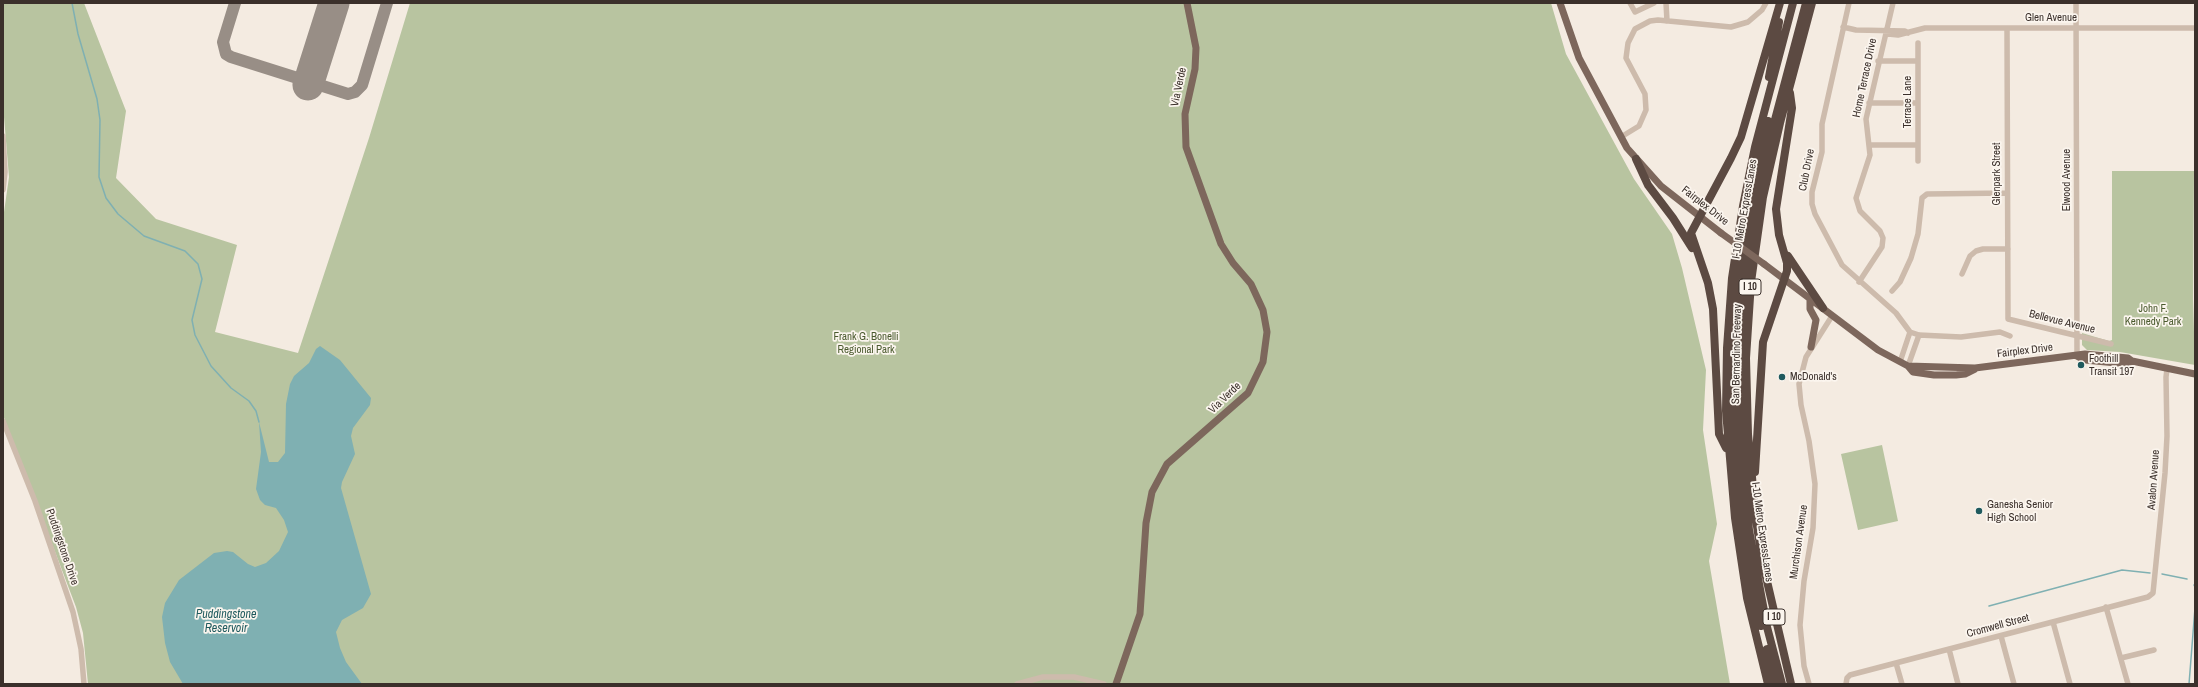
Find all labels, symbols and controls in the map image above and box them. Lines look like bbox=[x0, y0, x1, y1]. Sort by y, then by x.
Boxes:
street label: Glen Avenue bbox=[2025, 11, 2077, 25]
street label: Home Terrace Drive bbox=[1850, 37, 1880, 119]
street label: Via Verde bbox=[1168, 66, 1190, 108]
street label: Terrace Lane bbox=[1901, 76, 1915, 128]
street label: Glenpark Street bbox=[1990, 142, 2004, 206]
street label: Club Drive bbox=[1796, 148, 1818, 192]
street label: Elwood Avenue bbox=[2060, 149, 2074, 211]
street label: I-10 Metro ExpressLanes bbox=[1730, 158, 1760, 260]
street label: Fairplex Drive bbox=[1679, 183, 1731, 229]
road number: I 10 bbox=[1739, 279, 1761, 295]
park label: John F. Kennedy Park bbox=[2125, 302, 2181, 328]
street label: San Bernardino Freeway bbox=[1730, 304, 1744, 404]
street label: Bellevue Avenue bbox=[2028, 307, 2096, 337]
park label: Frank G. Bonelli Regional Park bbox=[833, 330, 899, 356]
street label: Fairplex Drive bbox=[1996, 341, 2054, 361]
place label: Foothill Transit 197 bbox=[2089, 352, 2134, 378]
marker: Foothill Transit 197 bbox=[2076, 360, 2086, 370]
place label: McDonald's bbox=[1790, 370, 1837, 384]
marker: McDonald's bbox=[1777, 372, 1787, 382]
street label: Via Verde bbox=[1206, 380, 1244, 416]
street label: Avalon Avenue bbox=[2145, 449, 2163, 511]
street label: I-10 Metro ExpressLanes bbox=[1748, 481, 1776, 583]
place label: Ganesha Senior High School bbox=[1987, 498, 2053, 524]
street label: Murchison Avenue bbox=[1787, 504, 1811, 580]
marker: Ganesha Senior High School bbox=[1974, 506, 1984, 516]
street label: Puddingstone Drive bbox=[43, 507, 81, 587]
water label: Puddingstone Reservoir bbox=[196, 608, 256, 636]
road number: I 10 bbox=[1763, 609, 1785, 625]
street label: Cromwell Street bbox=[1965, 611, 2031, 641]

